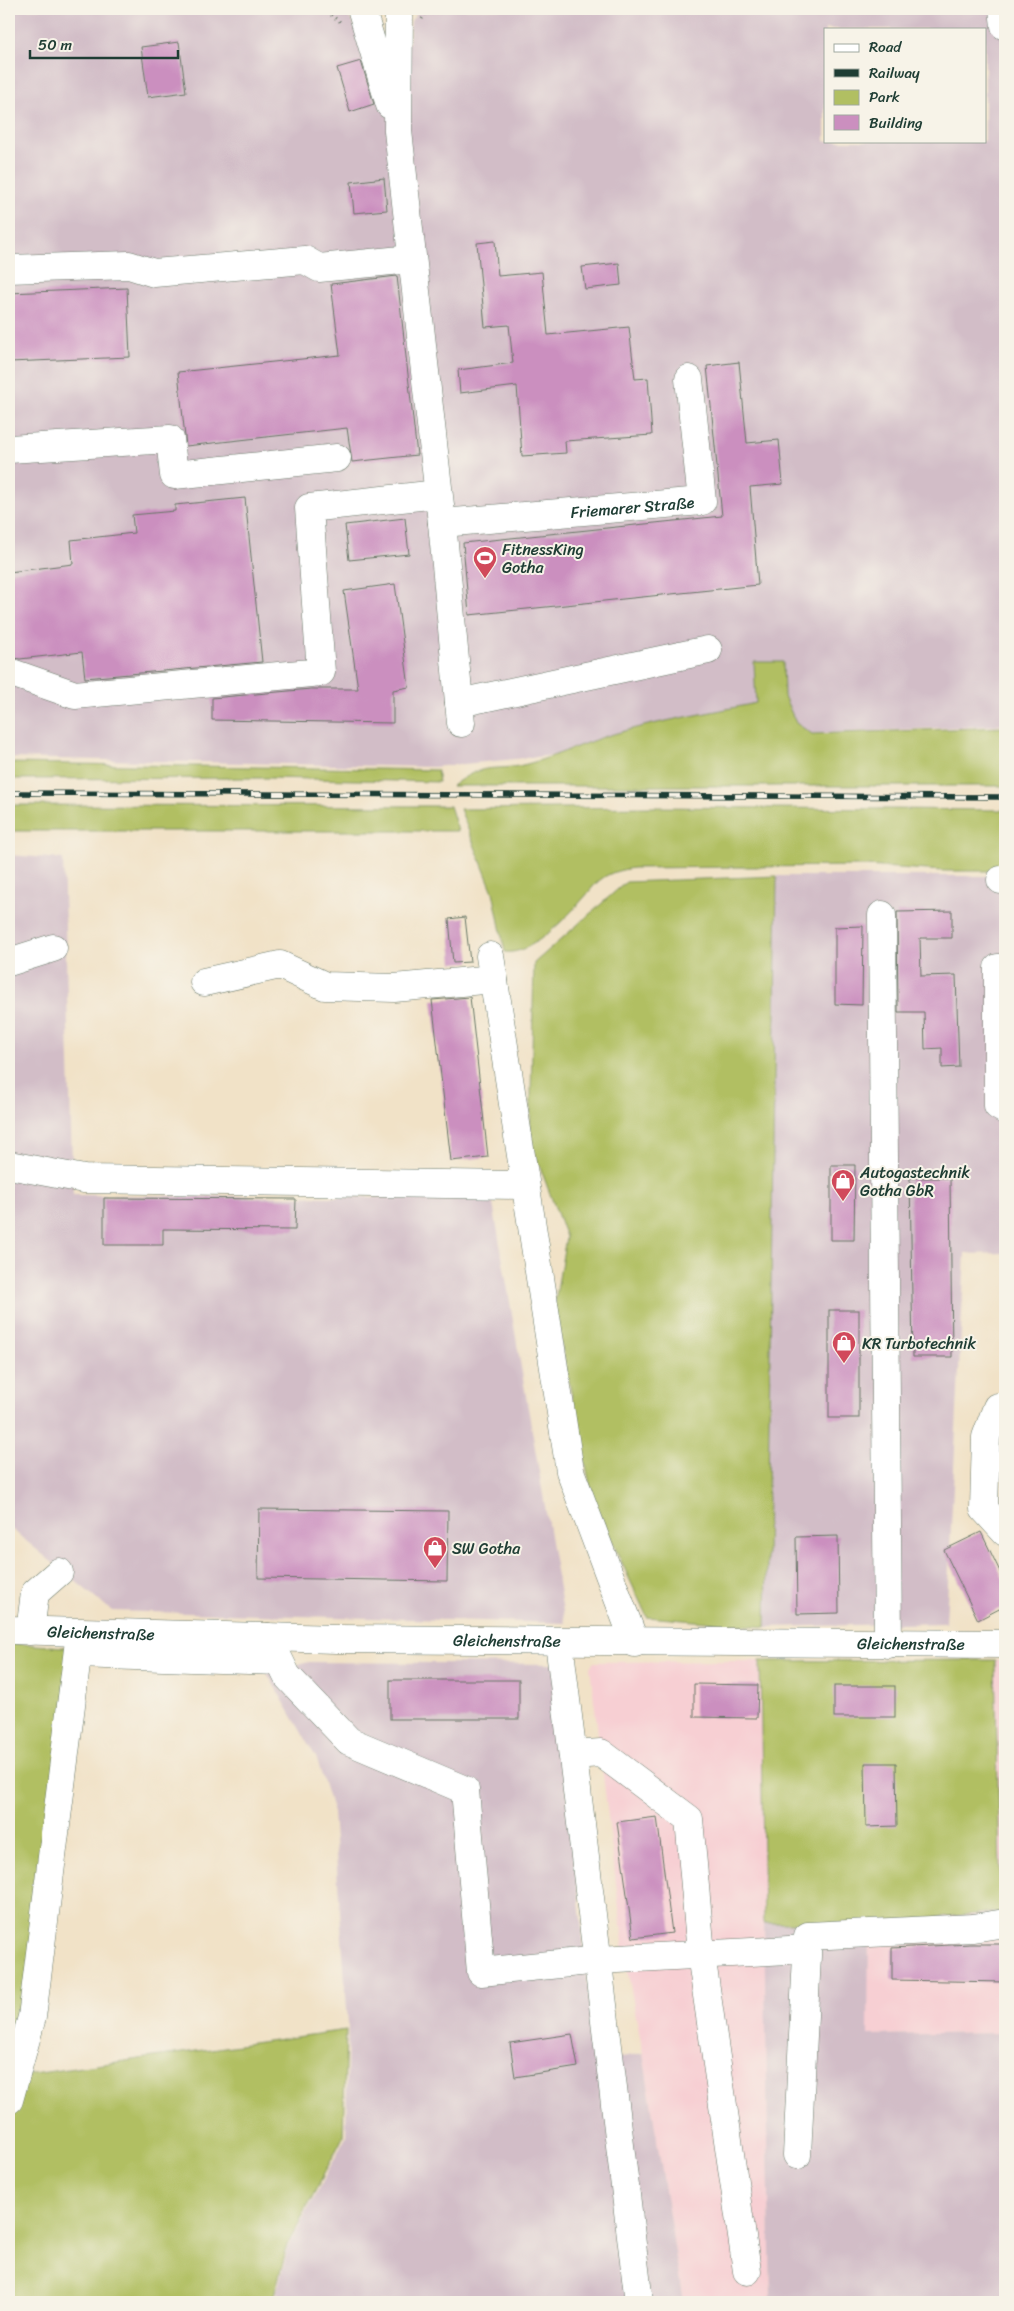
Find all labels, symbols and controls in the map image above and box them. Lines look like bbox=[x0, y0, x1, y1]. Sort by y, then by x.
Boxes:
scale bar bbox=[30, 28, 178, 60]
legend bbox=[824, 28, 986, 142]
text: 50 m bbox=[38, 32, 73, 58]
text: Road bbox=[869, 34, 902, 60]
text: Railway bbox=[869, 60, 920, 86]
text: Park bbox=[869, 84, 900, 110]
text: Building bbox=[869, 110, 923, 136]
street label: Friemarer Straße bbox=[569, 487, 696, 527]
place label: FitnessKing Gotha bbox=[502, 535, 584, 582]
sports icon: FitnessKing Gotha bbox=[472, 545, 498, 579]
place label: Autogastechnik Gotha GbR bbox=[859, 1158, 970, 1205]
shop icon: Autogastechnik Gotha GbR bbox=[830, 1168, 856, 1202]
place label: KR Turbotechnik bbox=[862, 1329, 977, 1358]
shop icon: KR Turbotechnik bbox=[831, 1330, 857, 1364]
place label: SW Gotha bbox=[452, 1534, 521, 1563]
shop icon: SW Gotha bbox=[422, 1535, 448, 1569]
street label: Gleichenstraße bbox=[47, 1617, 155, 1649]
street label: Gleichenstraße bbox=[453, 1625, 561, 1655]
street label: Gleichenstraße bbox=[857, 1628, 965, 1658]

